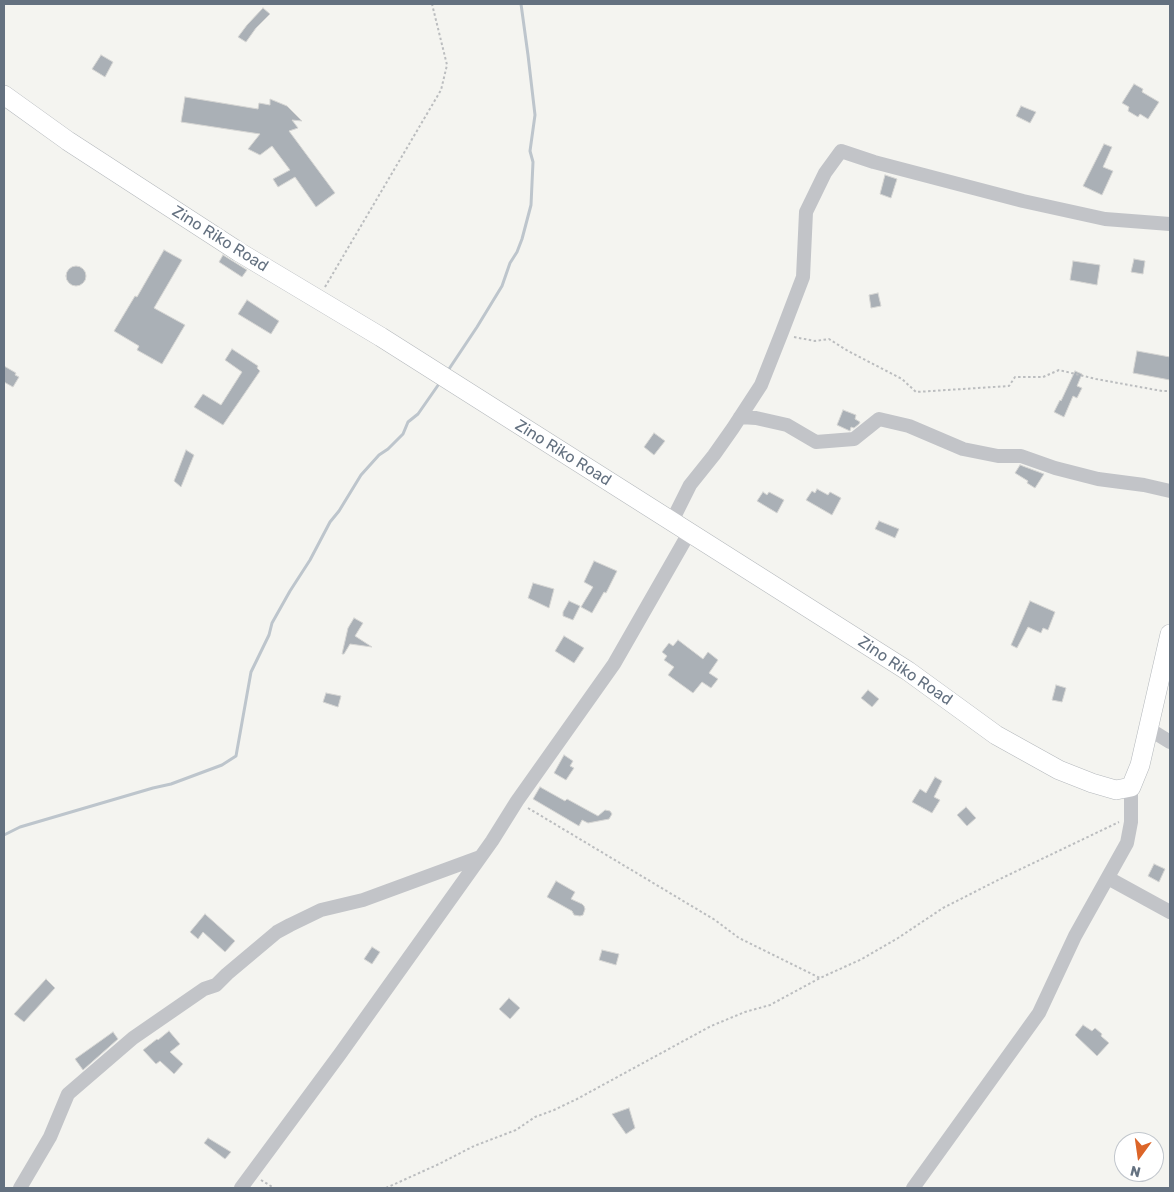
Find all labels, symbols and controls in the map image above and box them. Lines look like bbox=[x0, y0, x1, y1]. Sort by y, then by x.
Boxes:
street label: Zino Riko Road bbox=[168, 202, 272, 276]
street label: Zino Riko Road bbox=[511, 416, 615, 490]
street label: Zino Riko Road bbox=[854, 632, 956, 710]
north arrow bbox=[1114, 1132, 1164, 1182]
text: N bbox=[1129, 1162, 1142, 1181]

